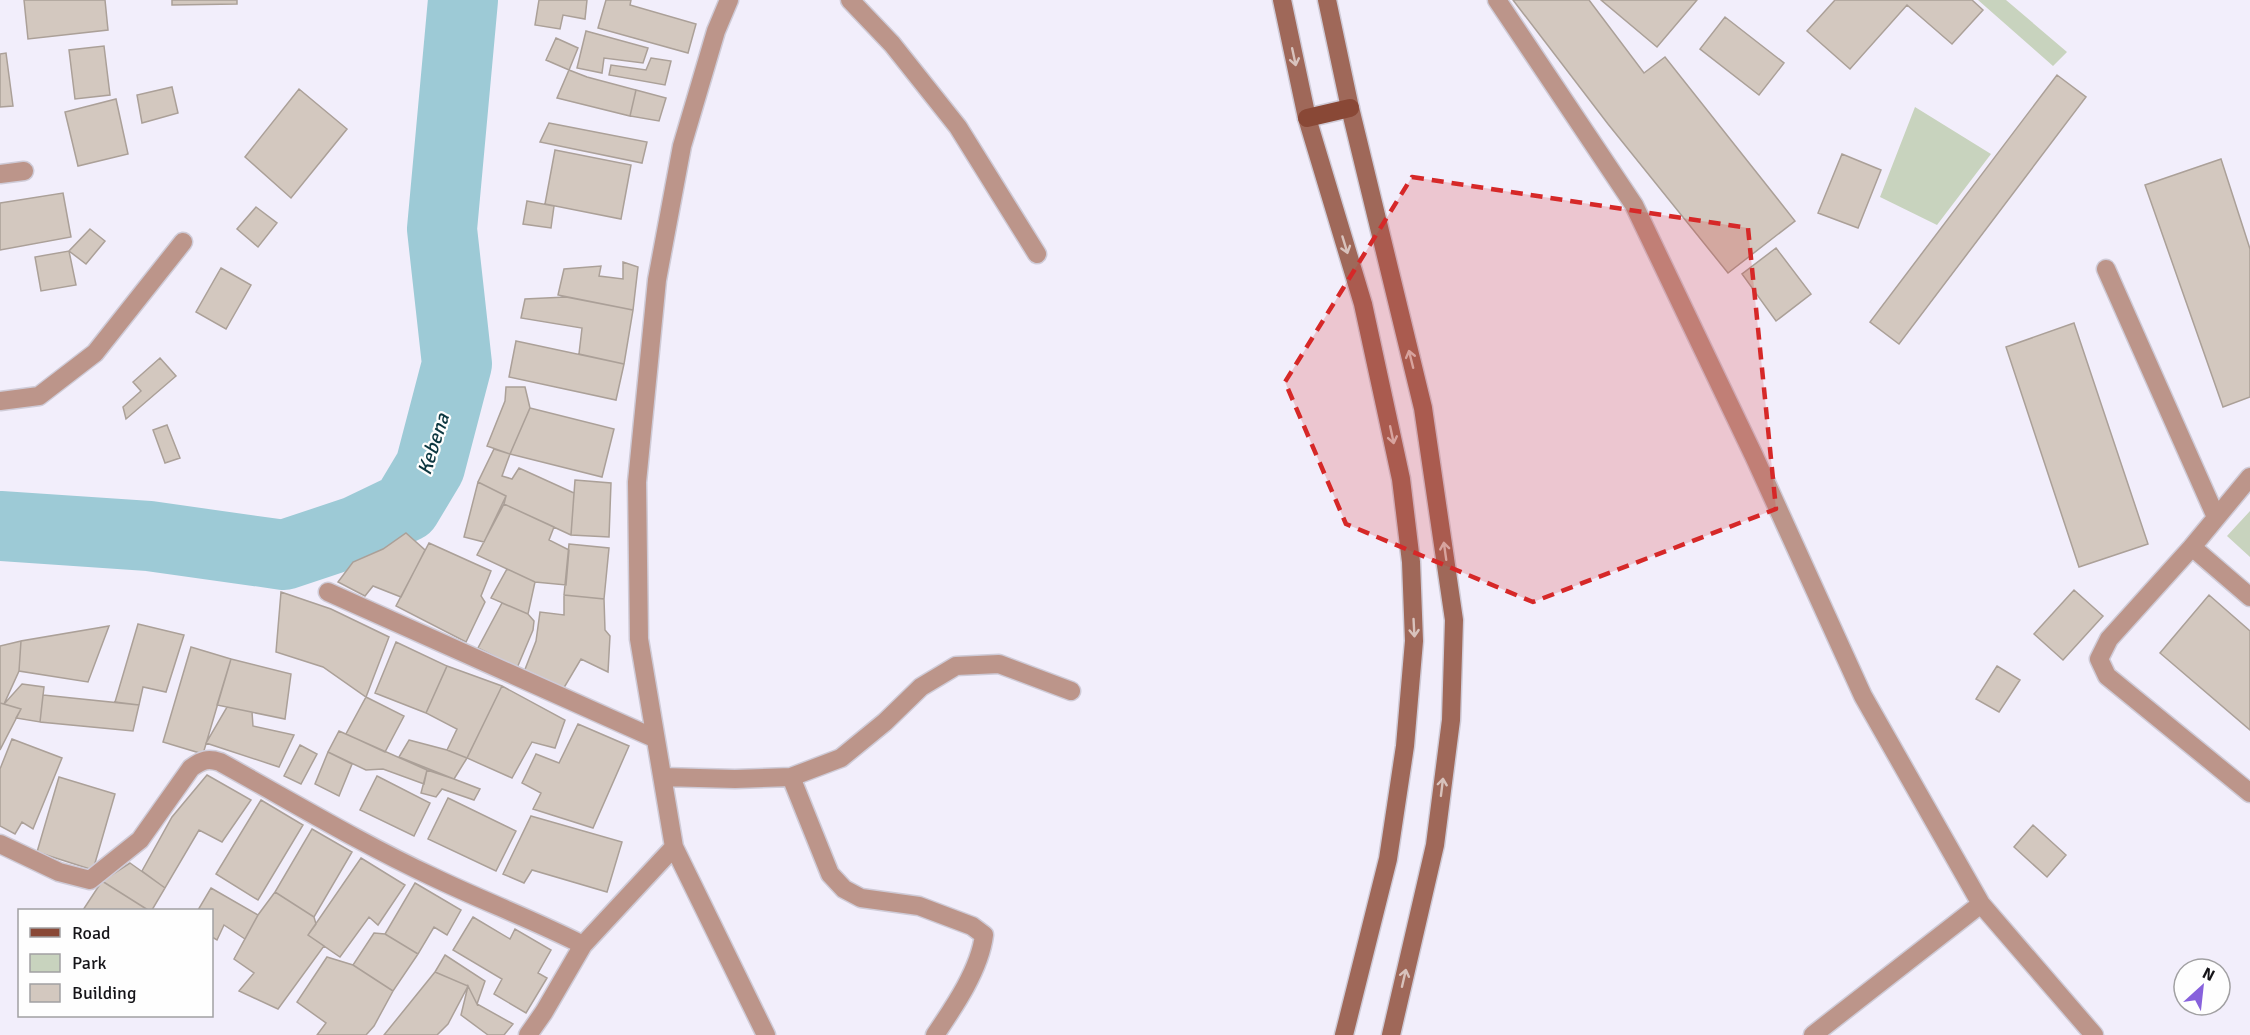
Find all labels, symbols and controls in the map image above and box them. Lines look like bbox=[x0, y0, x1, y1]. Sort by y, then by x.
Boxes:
one-way arrow bbox=[1289, 47, 1300, 67]
one-way arrow bbox=[1340, 235, 1351, 254]
one-way arrow bbox=[1405, 350, 1417, 369]
water label: Kebena bbox=[412, 409, 455, 478]
one-way arrow bbox=[1386, 425, 1398, 444]
one-way arrow bbox=[1439, 542, 1450, 562]
one-way arrow bbox=[1408, 617, 1419, 637]
one-way arrow bbox=[1437, 778, 1448, 797]
legend bbox=[18, 909, 213, 1017]
text: Road bbox=[72, 922, 111, 944]
text: Park bbox=[72, 952, 107, 974]
north arrow bbox=[2172, 957, 2232, 1017]
text: N bbox=[2199, 963, 2218, 986]
one-way arrow bbox=[1399, 969, 1411, 988]
text: Building bbox=[72, 982, 136, 1004]

